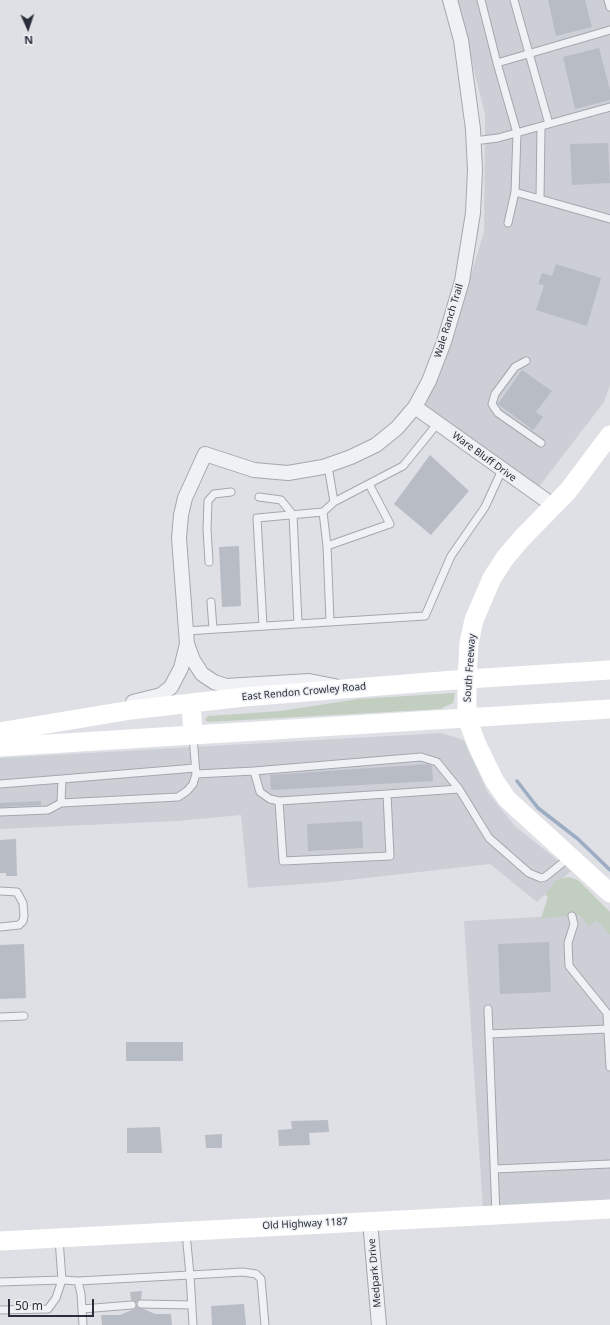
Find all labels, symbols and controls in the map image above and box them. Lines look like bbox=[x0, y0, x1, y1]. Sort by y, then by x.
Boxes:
north arrow bbox=[8, 8, 48, 48]
text: N bbox=[24, 33, 34, 48]
street label: Wale Ranch Trail bbox=[432, 282, 466, 360]
street label: Ware Bluff Drive bbox=[450, 430, 518, 484]
street label: South Freeway bbox=[462, 633, 478, 703]
street label: East Rendon Crowley Road bbox=[241, 681, 367, 703]
street label: Old Highway 1187 bbox=[262, 1216, 348, 1232]
street label: Medpark Drive bbox=[366, 1238, 384, 1308]
scale bar bbox=[10, 1291, 96, 1317]
text: 50 m bbox=[15, 1297, 43, 1314]

